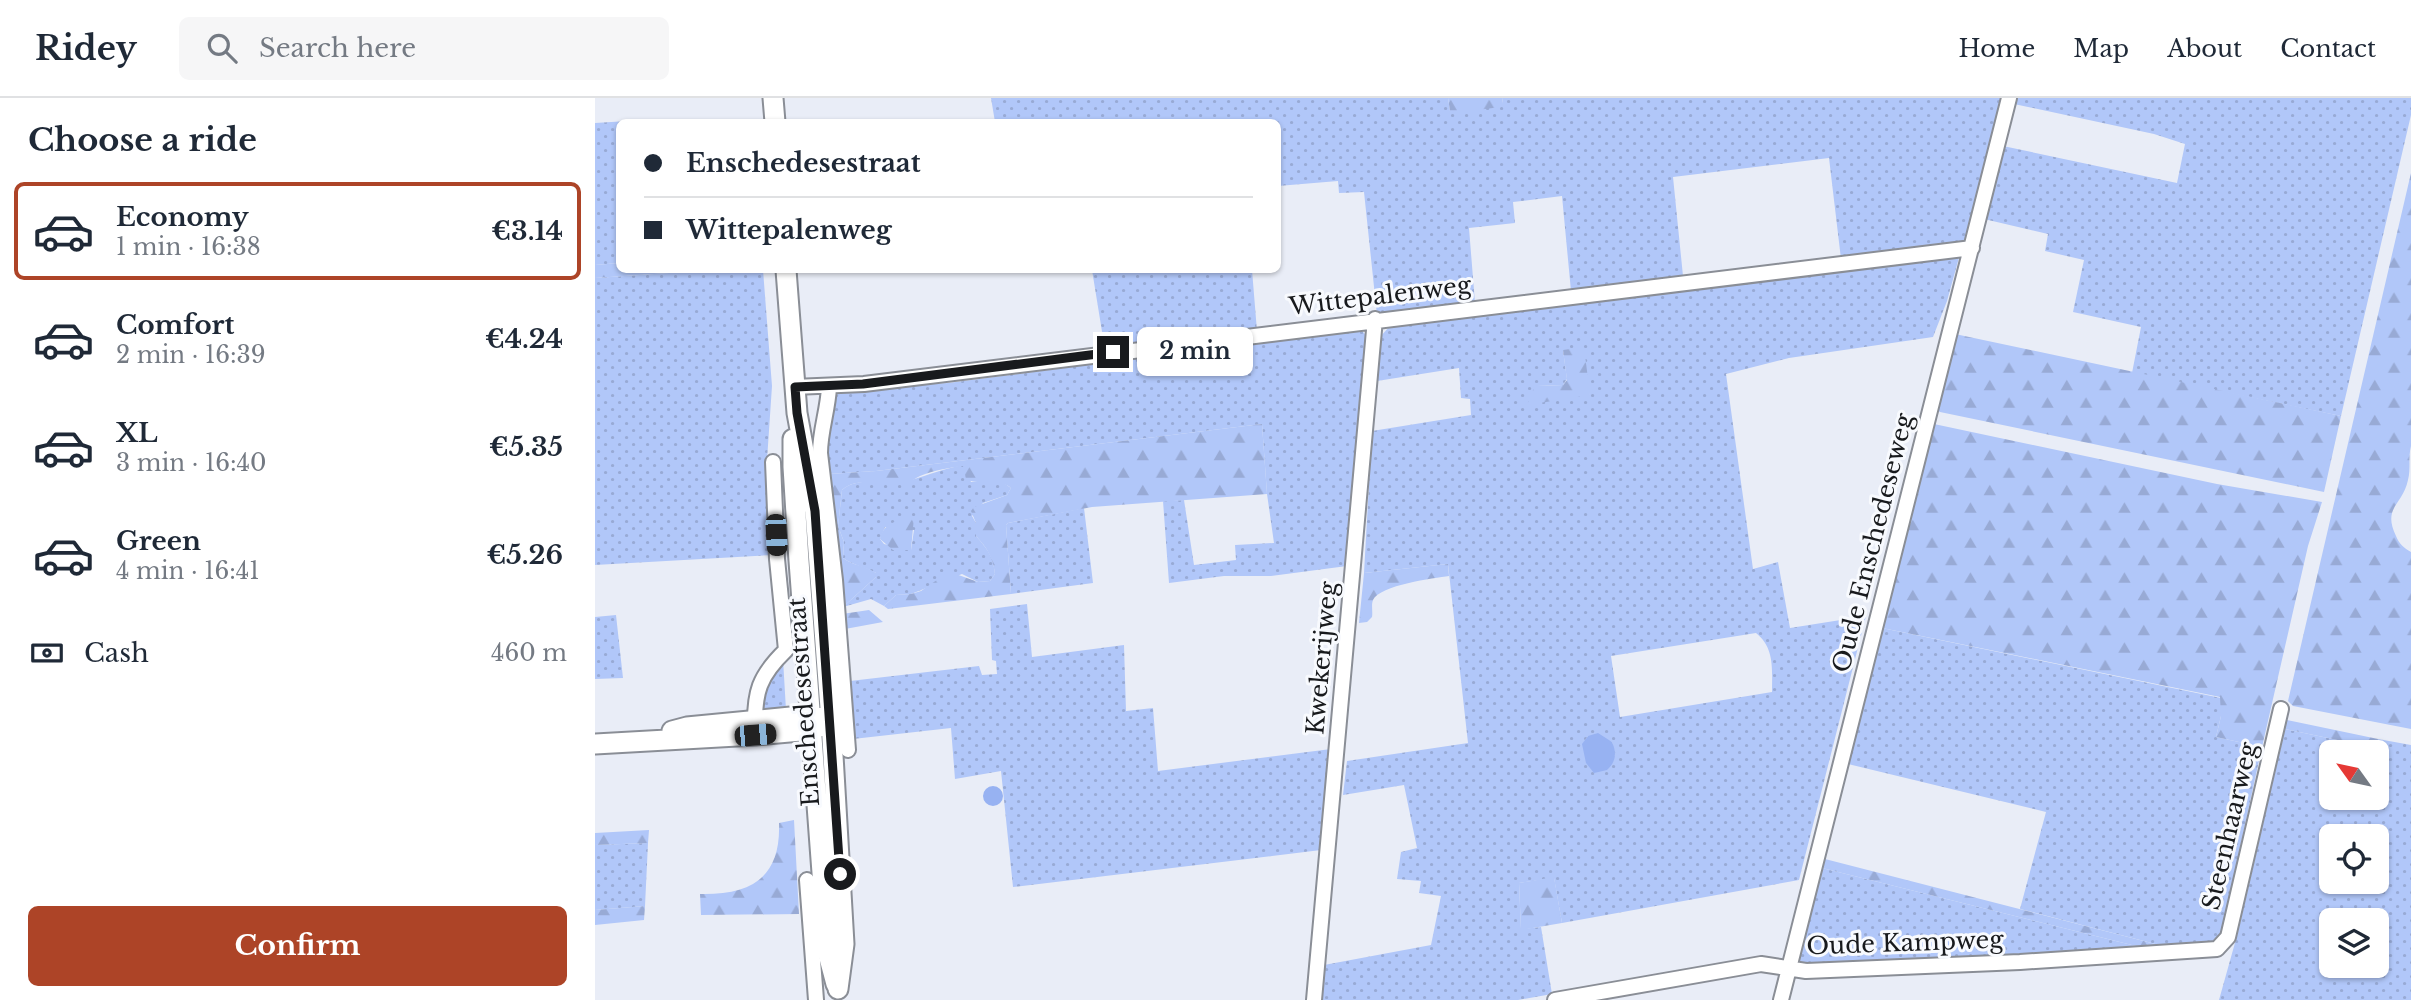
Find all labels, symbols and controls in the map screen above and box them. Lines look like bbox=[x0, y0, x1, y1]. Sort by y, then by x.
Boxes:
search box bbox=[179, 17, 669, 80]
text: Ridey bbox=[35, 28, 137, 69]
icon: search bbox=[203, 29, 241, 67]
text: Search here bbox=[259, 32, 416, 64]
text: Home bbox=[1959, 34, 2035, 63]
text: Map bbox=[2073, 34, 2129, 63]
text: About bbox=[2167, 34, 2242, 63]
text: Contact bbox=[2280, 34, 2376, 63]
text: Choose a ride bbox=[28, 120, 257, 160]
text: Enschedesestraat bbox=[686, 147, 921, 179]
icon: car bbox=[32, 200, 95, 263]
text: Economy bbox=[116, 201, 249, 233]
text: Wittepalenweg bbox=[686, 214, 892, 246]
text: €3.14 bbox=[491, 215, 563, 247]
text: 1 min · 16:38 bbox=[116, 233, 261, 261]
street label: Wittepalenweg bbox=[1286, 270, 1473, 321]
icon: car bbox=[32, 308, 95, 371]
text: Comfort bbox=[116, 309, 234, 341]
text: €4.24 bbox=[485, 323, 563, 355]
callout: 2 min bbox=[1137, 328, 1253, 376]
route end bbox=[1097, 336, 1129, 368]
text: 2 min bbox=[1159, 337, 1231, 365]
text: 2 min · 16:39 bbox=[116, 341, 265, 369]
street label: Oude Enschedeseweg bbox=[1826, 410, 1919, 675]
icon: car bbox=[32, 416, 95, 479]
text: XL bbox=[116, 417, 158, 449]
text: €5.35 bbox=[489, 431, 563, 463]
text: 3 min · 16:40 bbox=[116, 449, 266, 477]
car bbox=[765, 513, 788, 557]
icon: car bbox=[32, 524, 95, 587]
text: Green bbox=[116, 525, 201, 557]
text: €5.26 bbox=[487, 539, 563, 571]
text: 4 min · 16:41 bbox=[116, 557, 260, 585]
street label: Kwekerijweg bbox=[1300, 580, 1343, 736]
street label: Enschedesestraat bbox=[782, 596, 825, 808]
icon: cash bbox=[28, 634, 66, 672]
text: Cash bbox=[84, 637, 149, 669]
text: 460 m bbox=[491, 639, 567, 667]
car bbox=[734, 723, 777, 747]
street label: Steenhaarweg bbox=[2196, 739, 2263, 913]
north arrow bbox=[2319, 740, 2389, 810]
map controls bbox=[2319, 740, 2389, 978]
button: locate bbox=[2319, 824, 2389, 894]
route start bbox=[824, 858, 856, 890]
button: Confirm bbox=[28, 906, 567, 986]
button: layers bbox=[2319, 908, 2389, 978]
street label: Oude Kampweg bbox=[1806, 925, 2005, 960]

